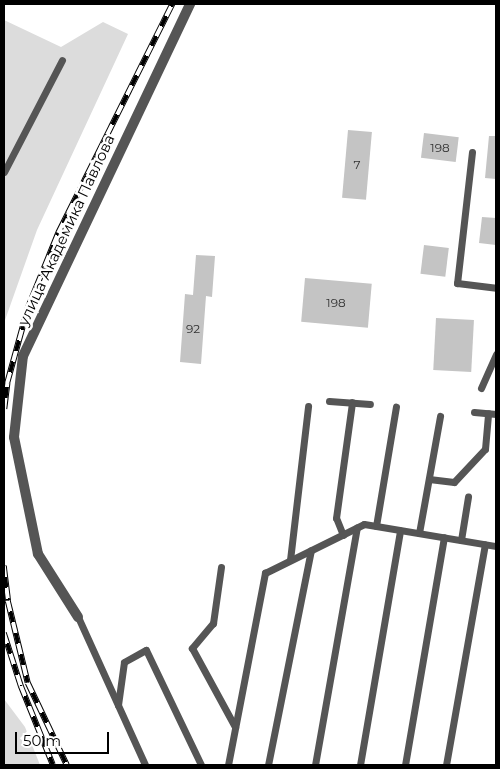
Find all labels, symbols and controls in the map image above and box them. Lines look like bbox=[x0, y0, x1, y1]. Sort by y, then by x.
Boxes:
street label: улица Академика Павлова bbox=[14, 132, 118, 328]
house number: 198 bbox=[430, 141, 450, 155]
house number: 7 bbox=[353, 158, 361, 172]
house number: 198 bbox=[326, 296, 346, 310]
house number: 92 bbox=[186, 322, 200, 336]
scale bar bbox=[18, 722, 111, 754]
text: 50 m bbox=[23, 731, 61, 750]

